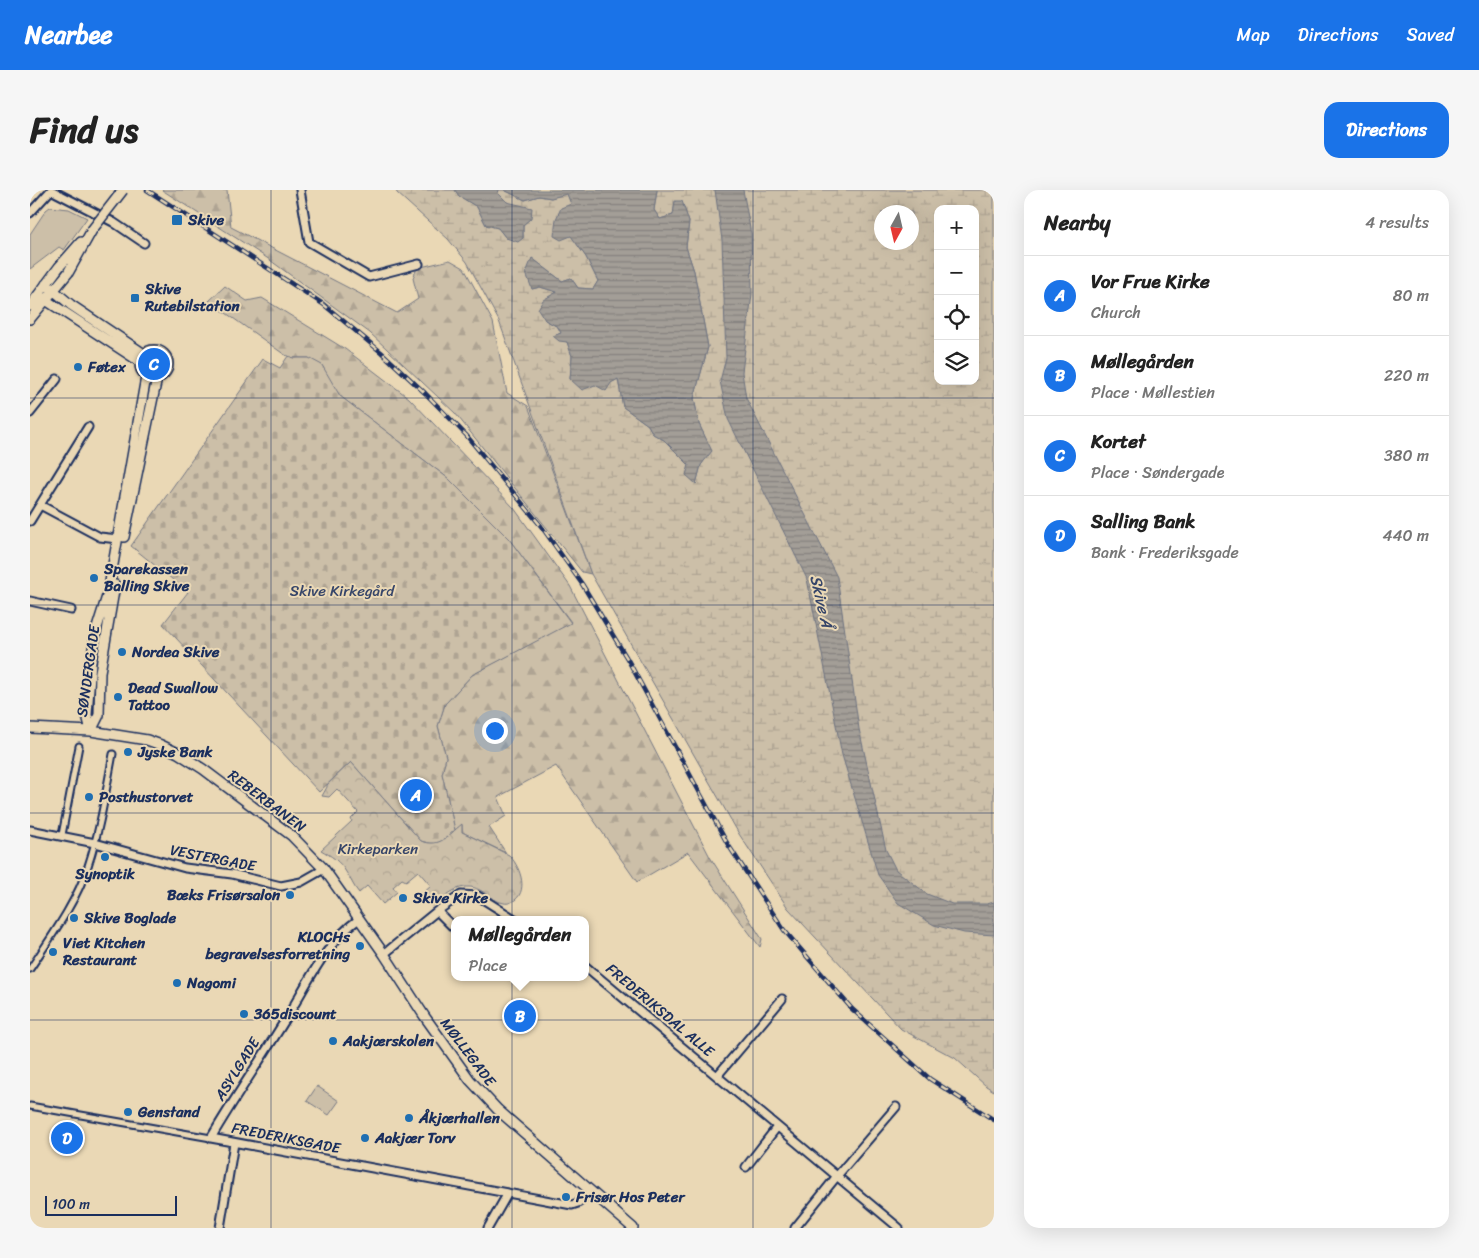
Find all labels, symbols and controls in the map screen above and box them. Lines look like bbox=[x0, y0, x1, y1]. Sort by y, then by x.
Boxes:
text: Nearbee bbox=[25, 14, 113, 56]
text: Map bbox=[1237, 19, 1270, 51]
text: Directions bbox=[1298, 19, 1379, 51]
text: Saved bbox=[1407, 19, 1454, 51]
text: Find us bbox=[30, 99, 138, 161]
button: Directions bbox=[1324, 102, 1449, 158]
text: Nearby bbox=[1044, 204, 1110, 242]
north arrow bbox=[874, 205, 919, 250]
map controls bbox=[934, 205, 979, 385]
button: + bbox=[934, 205, 979, 250]
place label: Skive bbox=[187, 207, 225, 233]
text: 4 results bbox=[1365, 208, 1429, 237]
marker: Skive bbox=[170, 213, 184, 227]
button: − bbox=[934, 250, 979, 295]
text: Vor Frue Kirke bbox=[1091, 265, 1210, 298]
place label: Skive Rutebilstation bbox=[144, 276, 240, 319]
text: A bbox=[1055, 281, 1065, 310]
text: 80 m bbox=[1393, 281, 1429, 310]
marker: Skive Rutebilstation bbox=[129, 292, 141, 304]
button: locate bbox=[934, 295, 979, 340]
text: Church bbox=[1091, 298, 1141, 327]
button: layers bbox=[934, 340, 979, 385]
pin: C bbox=[138, 345, 170, 383]
text: Møllegården bbox=[1091, 345, 1194, 378]
place label: Føtex bbox=[87, 354, 127, 380]
marker: Føtex bbox=[72, 361, 84, 373]
text: B bbox=[1055, 361, 1065, 390]
text: 220 m bbox=[1384, 361, 1429, 390]
text: Place · Møllestien bbox=[1091, 378, 1215, 407]
text: Kortet bbox=[1091, 425, 1146, 458]
text: C bbox=[1055, 441, 1065, 470]
text: 380 m bbox=[1384, 441, 1429, 470]
text: Place · Søndergade bbox=[1091, 458, 1224, 487]
text: Salling Bank bbox=[1091, 505, 1195, 538]
text: D bbox=[1055, 521, 1065, 550]
text: 440 m bbox=[1382, 521, 1429, 550]
text: Bank · Frederiksgade bbox=[1091, 538, 1239, 567]
place label: Sparekassen Balling Skive bbox=[103, 556, 190, 599]
marker: Sparekassen Balling Skive bbox=[88, 572, 100, 584]
water label: Skive Å bbox=[801, 572, 843, 635]
park label: Skive Kirkegård bbox=[290, 578, 395, 604]
street label: SØNDERGADE bbox=[69, 622, 108, 719]
place label: Nordea Skive bbox=[131, 639, 220, 665]
marker: Nordea Skive bbox=[116, 646, 128, 658]
place label: Dead Swallow Tattoo bbox=[128, 675, 219, 718]
marker: Dead Swallow Tattoo bbox=[112, 691, 124, 703]
your location bbox=[482, 718, 508, 744]
place label: Jyske Bank bbox=[137, 739, 214, 765]
marker: Jyske Bank bbox=[122, 746, 134, 758]
street label: REBERBANEN bbox=[222, 763, 312, 840]
pin: A bbox=[400, 776, 432, 814]
place label: Posthustorvet bbox=[99, 784, 194, 810]
marker: Posthustorvet bbox=[83, 791, 95, 803]
park label: Kirkeparken bbox=[338, 836, 418, 862]
street label: VESTERGADE bbox=[168, 837, 260, 879]
marker: Synoptik bbox=[99, 851, 111, 863]
place label: Synoptik bbox=[74, 861, 136, 887]
place label: Bæks Frisørsalon bbox=[167, 882, 281, 908]
place label: Skive Kirke bbox=[412, 885, 488, 911]
marker: Bæks Frisørsalon bbox=[284, 889, 296, 901]
marker: Skive Kirke bbox=[397, 892, 409, 904]
place label: Skive Boglade bbox=[83, 905, 176, 931]
marker: Skive Boglade bbox=[68, 912, 80, 924]
popup bbox=[451, 916, 589, 981]
text: Møllegården bbox=[469, 918, 571, 951]
place label: KLOCHs begravelsesforretning bbox=[204, 924, 351, 967]
place label: Viet Kitchen Restaurant bbox=[62, 930, 146, 973]
marker: KLOCHs begravelsesforretning bbox=[354, 940, 366, 952]
marker: Viet Kitchen Restaurant bbox=[47, 946, 59, 958]
text: Place bbox=[469, 951, 507, 980]
street label: FREDERIKSDAL ALLE bbox=[600, 957, 721, 1065]
place label: Nagomi bbox=[186, 970, 237, 996]
marker: Nagomi bbox=[171, 977, 183, 989]
pin: B bbox=[504, 997, 536, 1035]
place label: 365discount bbox=[253, 1001, 337, 1027]
marker: 365discount bbox=[238, 1008, 250, 1020]
street label: MØLLEGADE bbox=[433, 1012, 504, 1093]
place label: Aakjærskolen bbox=[342, 1028, 435, 1054]
street label: ASYLGADE bbox=[207, 1031, 268, 1107]
marker: Aakjærskolen bbox=[327, 1035, 339, 1047]
place label: Genstand bbox=[137, 1099, 201, 1125]
place label: Åkjærhallen bbox=[418, 1105, 501, 1131]
marker: Genstand bbox=[122, 1106, 134, 1118]
marker: Åkjærhallen bbox=[403, 1112, 415, 1124]
street label: FREDERIKSGADE bbox=[229, 1115, 344, 1162]
pin: D bbox=[51, 1119, 83, 1157]
place label: Aakjær Torv bbox=[374, 1125, 456, 1151]
marker: Aakjær Torv bbox=[359, 1132, 371, 1144]
place label: Frisør Hos Peter bbox=[575, 1184, 686, 1210]
marker: Frisør Hos Peter bbox=[560, 1191, 572, 1203]
text: 100 m bbox=[52, 1192, 90, 1217]
scale bar bbox=[45, 1193, 178, 1216]

